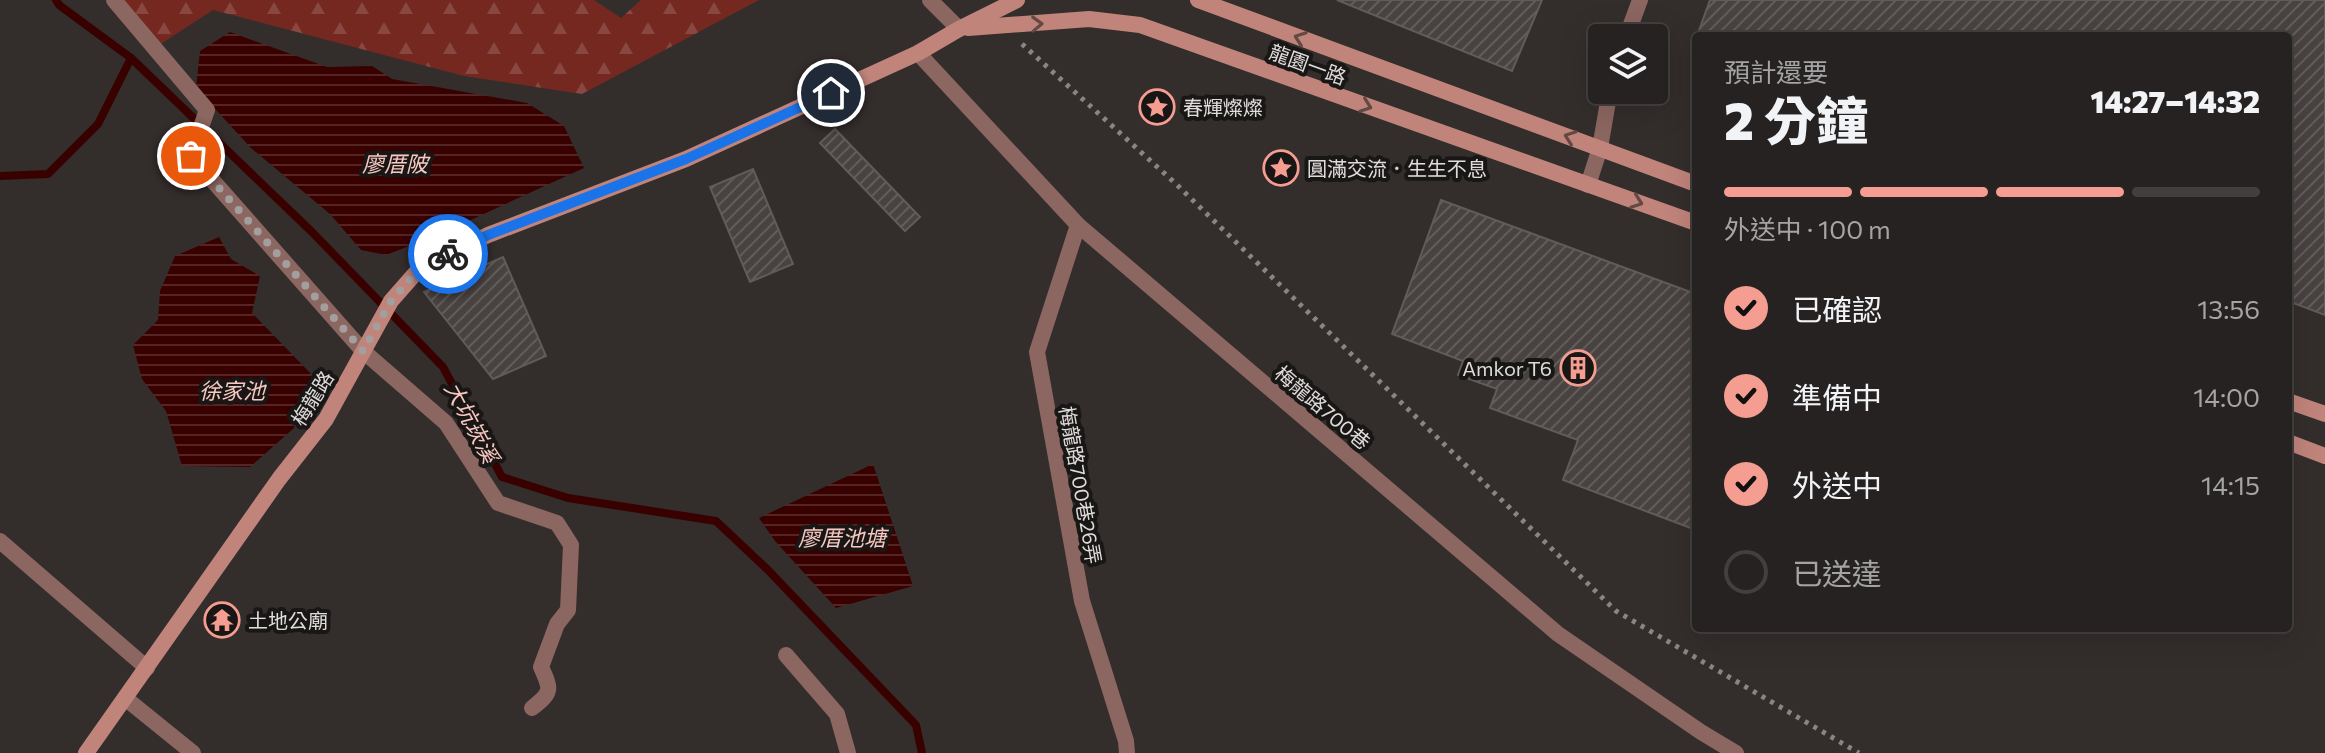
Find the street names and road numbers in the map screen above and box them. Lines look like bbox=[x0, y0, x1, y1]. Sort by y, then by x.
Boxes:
street label: 龍園一路 bbox=[1266, 39, 1350, 89]
street label: 梅龍路700巷 bbox=[1271, 360, 1375, 454]
street label: 梅龍路 bbox=[286, 366, 338, 430]
street label: 梅龍路700巷26弄 bbox=[1055, 404, 1107, 566]

